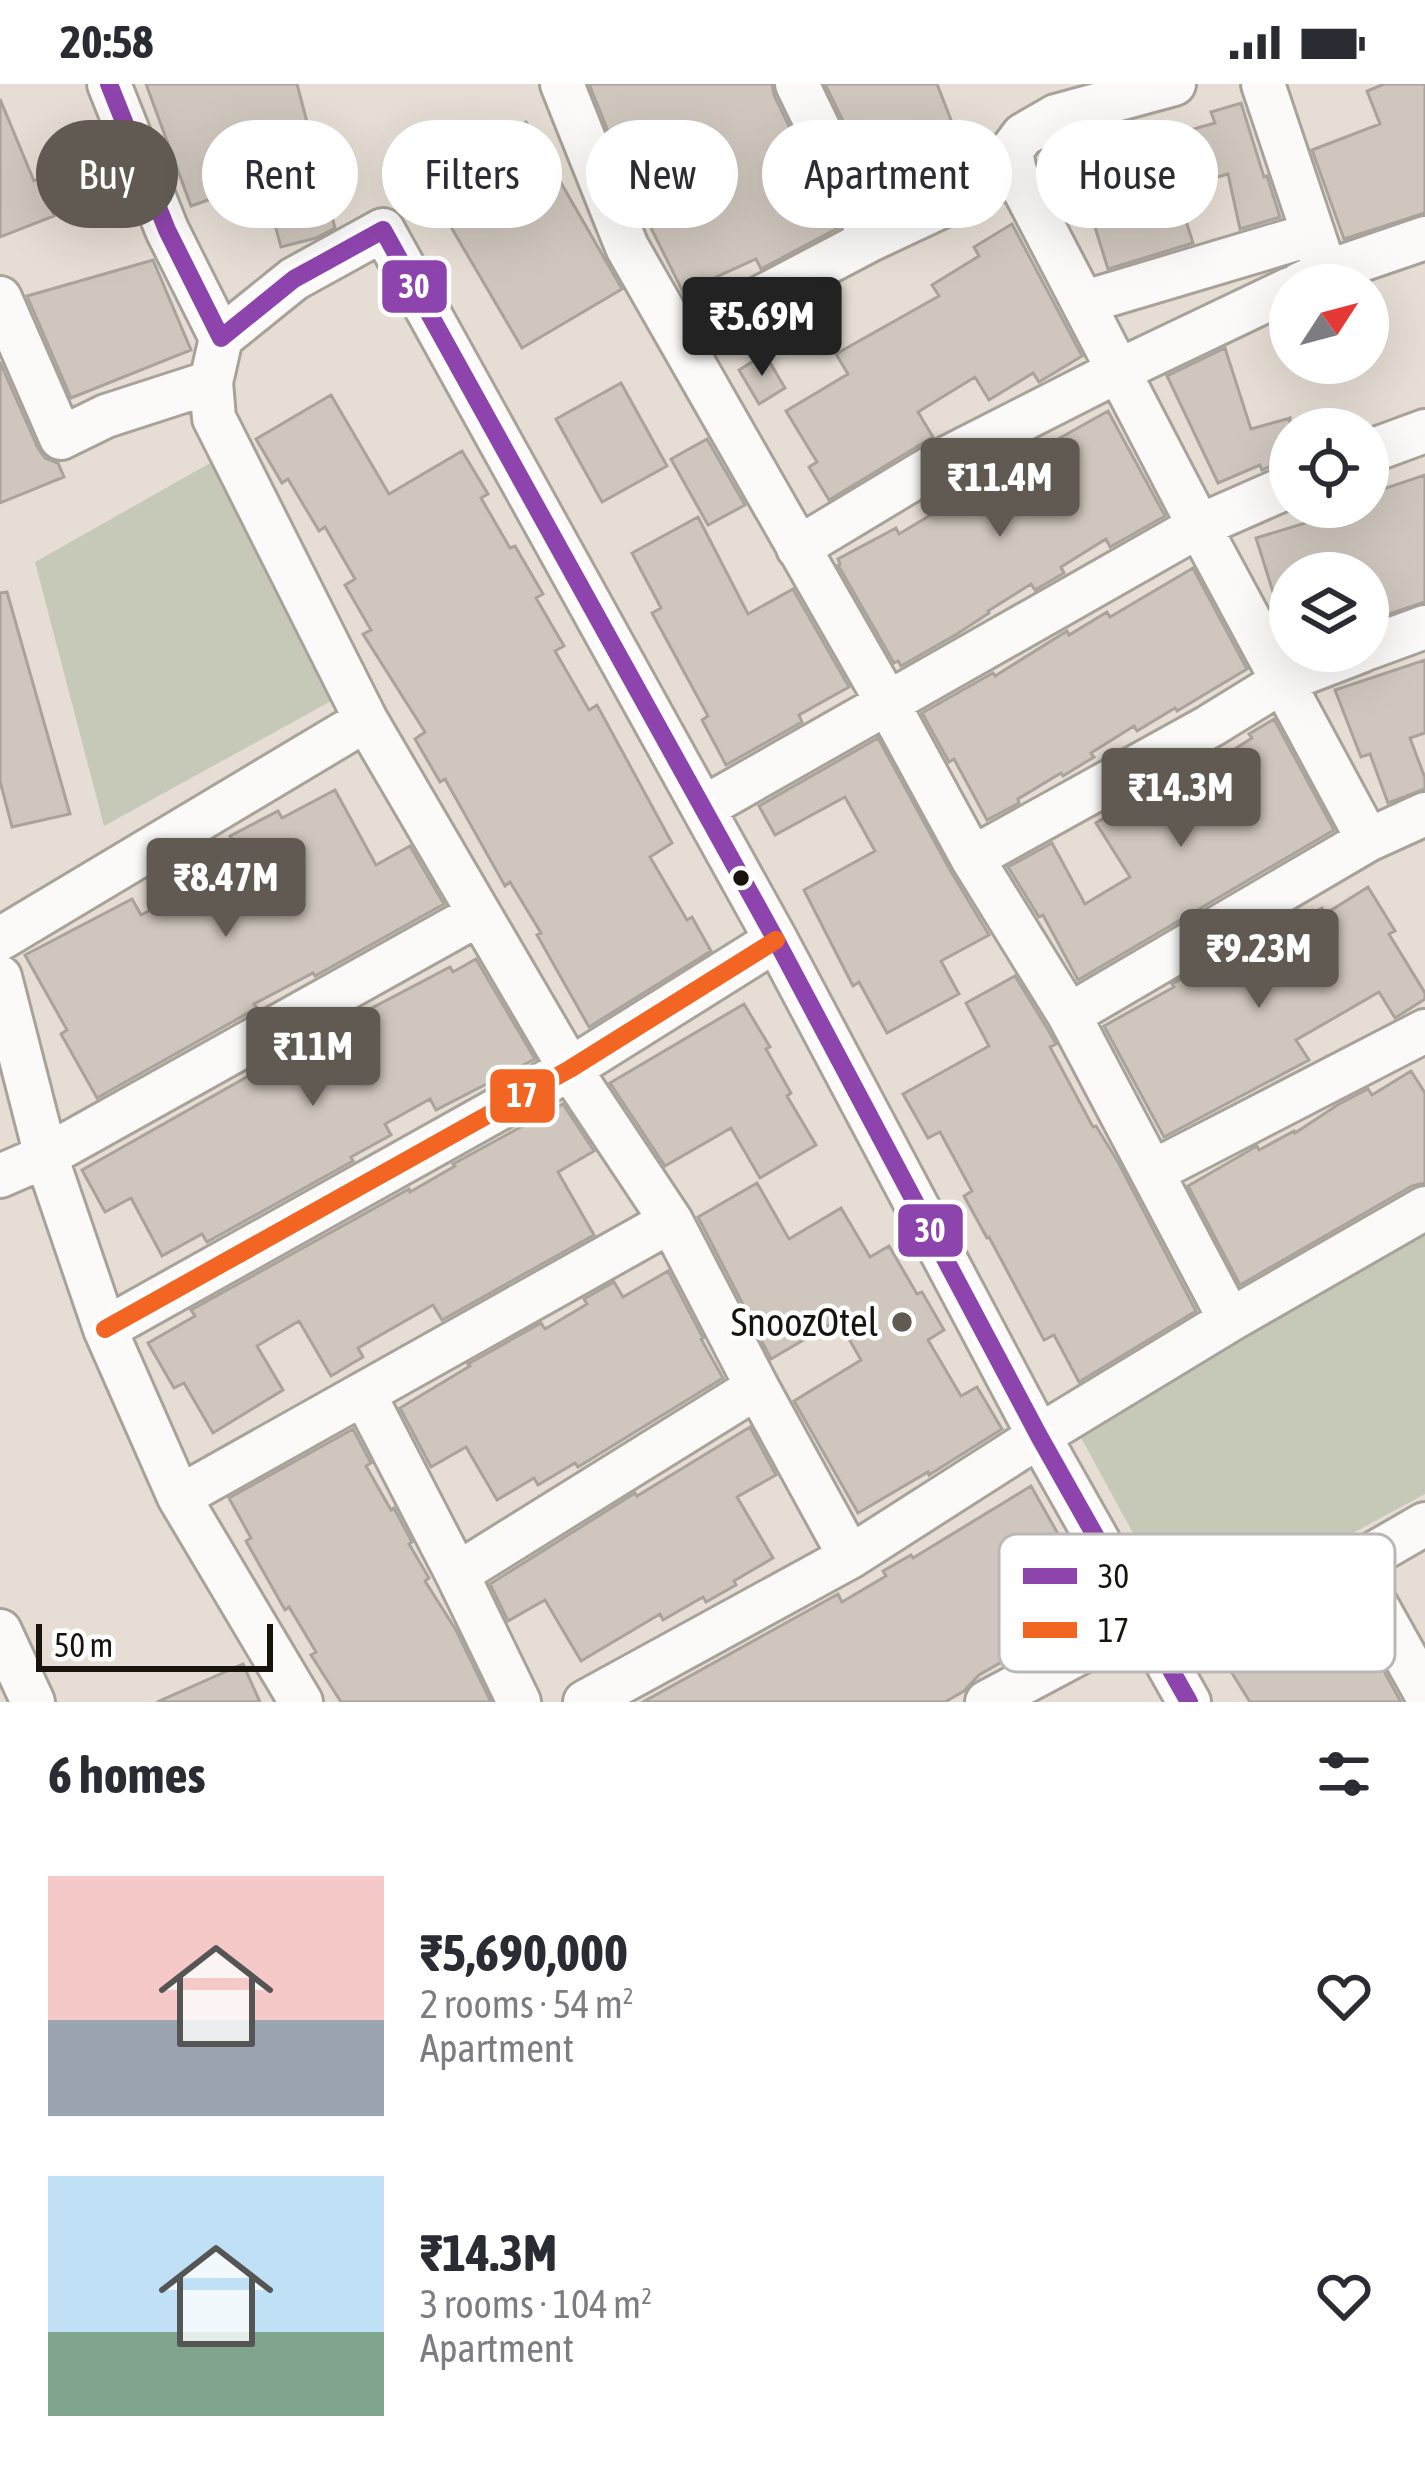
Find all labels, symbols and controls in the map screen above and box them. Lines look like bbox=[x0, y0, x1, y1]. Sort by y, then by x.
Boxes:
text: 20:58 bbox=[60, 16, 154, 68]
chip: Buy bbox=[36, 120, 178, 228]
chip: Rent bbox=[202, 120, 358, 228]
chip: Filters bbox=[382, 120, 562, 228]
chip: New bbox=[586, 120, 738, 228]
chip: Apartment bbox=[762, 120, 1012, 228]
chip: House bbox=[1036, 120, 1218, 228]
line badge: 30 bbox=[380, 258, 449, 315]
north arrow bbox=[1269, 264, 1389, 384]
map controls bbox=[1269, 264, 1389, 672]
text: 30 bbox=[398, 267, 430, 305]
pin: ₹5.69M bbox=[664, 277, 860, 379]
text: ₹5.69M bbox=[710, 294, 814, 338]
button: locate bbox=[1269, 408, 1389, 528]
pin: ₹11.4M bbox=[902, 438, 1098, 540]
text: ₹11.4M bbox=[948, 455, 1052, 499]
button: layers bbox=[1269, 552, 1389, 672]
pin: ₹14.3M bbox=[1083, 748, 1279, 850]
text: ₹14.3M bbox=[1129, 765, 1233, 809]
pin: ₹8.47M bbox=[128, 838, 324, 940]
text: ₹8.47M bbox=[174, 855, 278, 899]
unlabelled marker bbox=[730, 867, 752, 889]
pin: ₹9.23M bbox=[1161, 909, 1357, 1011]
text: ₹9.23M bbox=[1207, 926, 1311, 970]
pin: ₹11M bbox=[242, 1007, 384, 1109]
text: ₹11M bbox=[273, 1024, 353, 1068]
line badge: 17 bbox=[488, 1067, 557, 1125]
text: 17 bbox=[506, 1076, 538, 1114]
line badge: 30 bbox=[896, 1202, 965, 1259]
text: 30 bbox=[914, 1211, 946, 1249]
place label: SnoozOtel bbox=[731, 1300, 878, 1344]
marker: SnoozOtel bbox=[889, 1309, 915, 1335]
legend bbox=[999, 1534, 1395, 1672]
text: 30 bbox=[1098, 1557, 1129, 1595]
text: 17 bbox=[1098, 1611, 1129, 1649]
scale bar bbox=[36, 1618, 273, 1671]
text: 50 m bbox=[54, 1626, 113, 1664]
icon: filters bbox=[1311, 1741, 1377, 1807]
text: 6 homes bbox=[48, 1745, 206, 1804]
text: ₹5,690,000 bbox=[420, 1923, 628, 1982]
icon: home bbox=[144, 1924, 288, 2068]
icon: heart bbox=[1311, 1963, 1377, 2029]
text: 2 rooms · 54 m² bbox=[420, 1982, 634, 2026]
text: Apartment bbox=[420, 2026, 574, 2070]
text: ₹14.3M bbox=[420, 2223, 557, 2282]
icon: home bbox=[144, 2224, 288, 2368]
icon: heart bbox=[1311, 2263, 1377, 2329]
text: 3 rooms · 104 m² bbox=[420, 2282, 652, 2326]
text: Apartment bbox=[420, 2326, 574, 2370]

